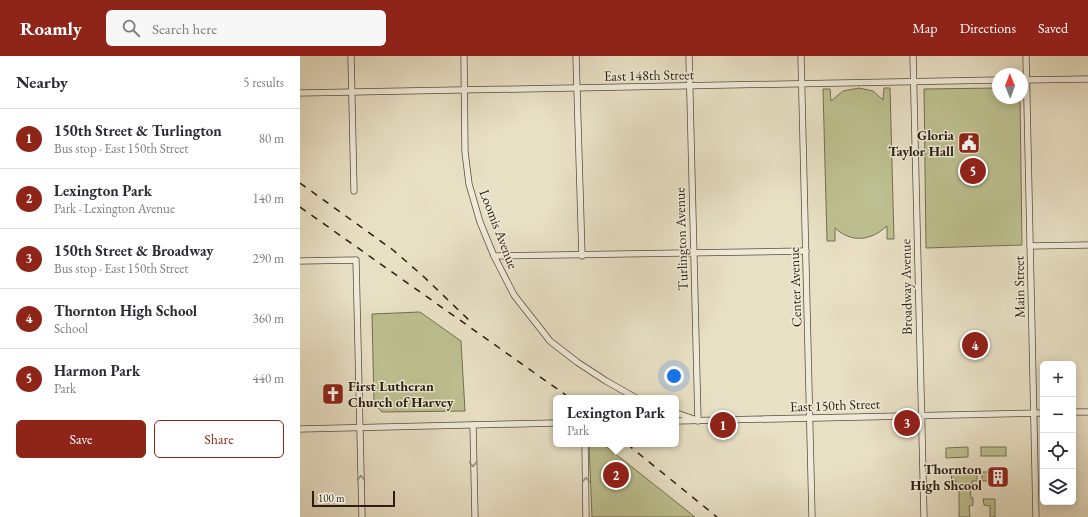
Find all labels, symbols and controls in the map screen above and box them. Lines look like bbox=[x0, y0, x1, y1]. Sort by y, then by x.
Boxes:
search box bbox=[106, 10, 386, 46]
text: Roamly bbox=[20, 16, 82, 41]
icon: search bbox=[120, 17, 142, 39]
text: Search here bbox=[152, 19, 217, 38]
text: Map bbox=[912, 19, 938, 37]
text: Directions bbox=[960, 19, 1016, 37]
text: Saved bbox=[1038, 19, 1068, 37]
street label: East 148th Street bbox=[604, 65, 695, 85]
north arrow bbox=[992, 68, 1028, 104]
text: Nearby bbox=[16, 71, 68, 93]
text: 5 results bbox=[243, 74, 284, 91]
text: 150th Street & Turlington bbox=[54, 121, 222, 140]
place label: Gloria Taylor Hall bbox=[888, 126, 955, 160]
text: 1 bbox=[26, 130, 32, 147]
text: 80 m bbox=[259, 130, 284, 147]
public building icon: Gloria Taylor Hall bbox=[956, 130, 982, 156]
text: Bus stop · East 150th Street bbox=[54, 140, 188, 157]
pin: 5 bbox=[960, 156, 986, 186]
text: Lexington Park bbox=[54, 181, 152, 200]
street label: Turlington Avenue bbox=[670, 186, 692, 291]
street label: Loomis Avenue bbox=[476, 187, 523, 272]
text: 2 bbox=[26, 190, 32, 207]
text: 140 m bbox=[253, 190, 284, 207]
text: Park · Lexington Avenue bbox=[54, 200, 175, 217]
street label: Broadway Avenue bbox=[896, 238, 916, 335]
text: 150th Street & Broadway bbox=[54, 241, 213, 260]
street label: Center Avenue bbox=[785, 246, 805, 327]
text: 3 bbox=[26, 250, 32, 267]
text: 290 m bbox=[253, 250, 284, 267]
street label: Main Street bbox=[1009, 255, 1029, 318]
text: Bus stop · East 150th Street bbox=[54, 260, 188, 277]
text: Thornton High School bbox=[54, 301, 197, 320]
text: 4 bbox=[26, 310, 32, 327]
text: 360 m bbox=[253, 310, 284, 327]
text: School bbox=[54, 320, 88, 337]
pin: 4 bbox=[962, 330, 988, 360]
text: Harmon Park bbox=[54, 361, 140, 380]
map controls bbox=[1040, 361, 1076, 505]
button: + bbox=[1040, 361, 1076, 397]
your location bbox=[664, 366, 684, 386]
text: 5 bbox=[26, 370, 32, 387]
text: 440 m bbox=[253, 370, 284, 387]
place label: First Lutheran Church of Harvey bbox=[348, 377, 454, 411]
text: Park bbox=[54, 380, 76, 397]
church icon: First Lutheran Church of Harvey bbox=[320, 381, 346, 407]
street label: East 150th Street bbox=[790, 394, 881, 416]
popup bbox=[553, 395, 679, 447]
button: − bbox=[1040, 397, 1076, 433]
text: Lexington Park bbox=[567, 403, 665, 422]
pin: 3 bbox=[894, 408, 920, 438]
pin: 1 bbox=[710, 410, 736, 440]
button: Save bbox=[16, 420, 146, 458]
button: Share bbox=[154, 420, 284, 458]
text: Park bbox=[567, 422, 589, 439]
button: locate bbox=[1040, 433, 1076, 469]
pin: 2 bbox=[603, 460, 629, 490]
place label: Thornton High Shcool bbox=[910, 460, 982, 494]
one-way arrow bbox=[469, 461, 477, 467]
building icon: Thornton High Shcool bbox=[985, 464, 1011, 490]
button: layers bbox=[1040, 469, 1076, 505]
one-way arrow bbox=[357, 475, 365, 481]
one-way arrow bbox=[581, 477, 590, 483]
scale bar bbox=[312, 489, 395, 508]
text: 100 m bbox=[318, 491, 345, 505]

